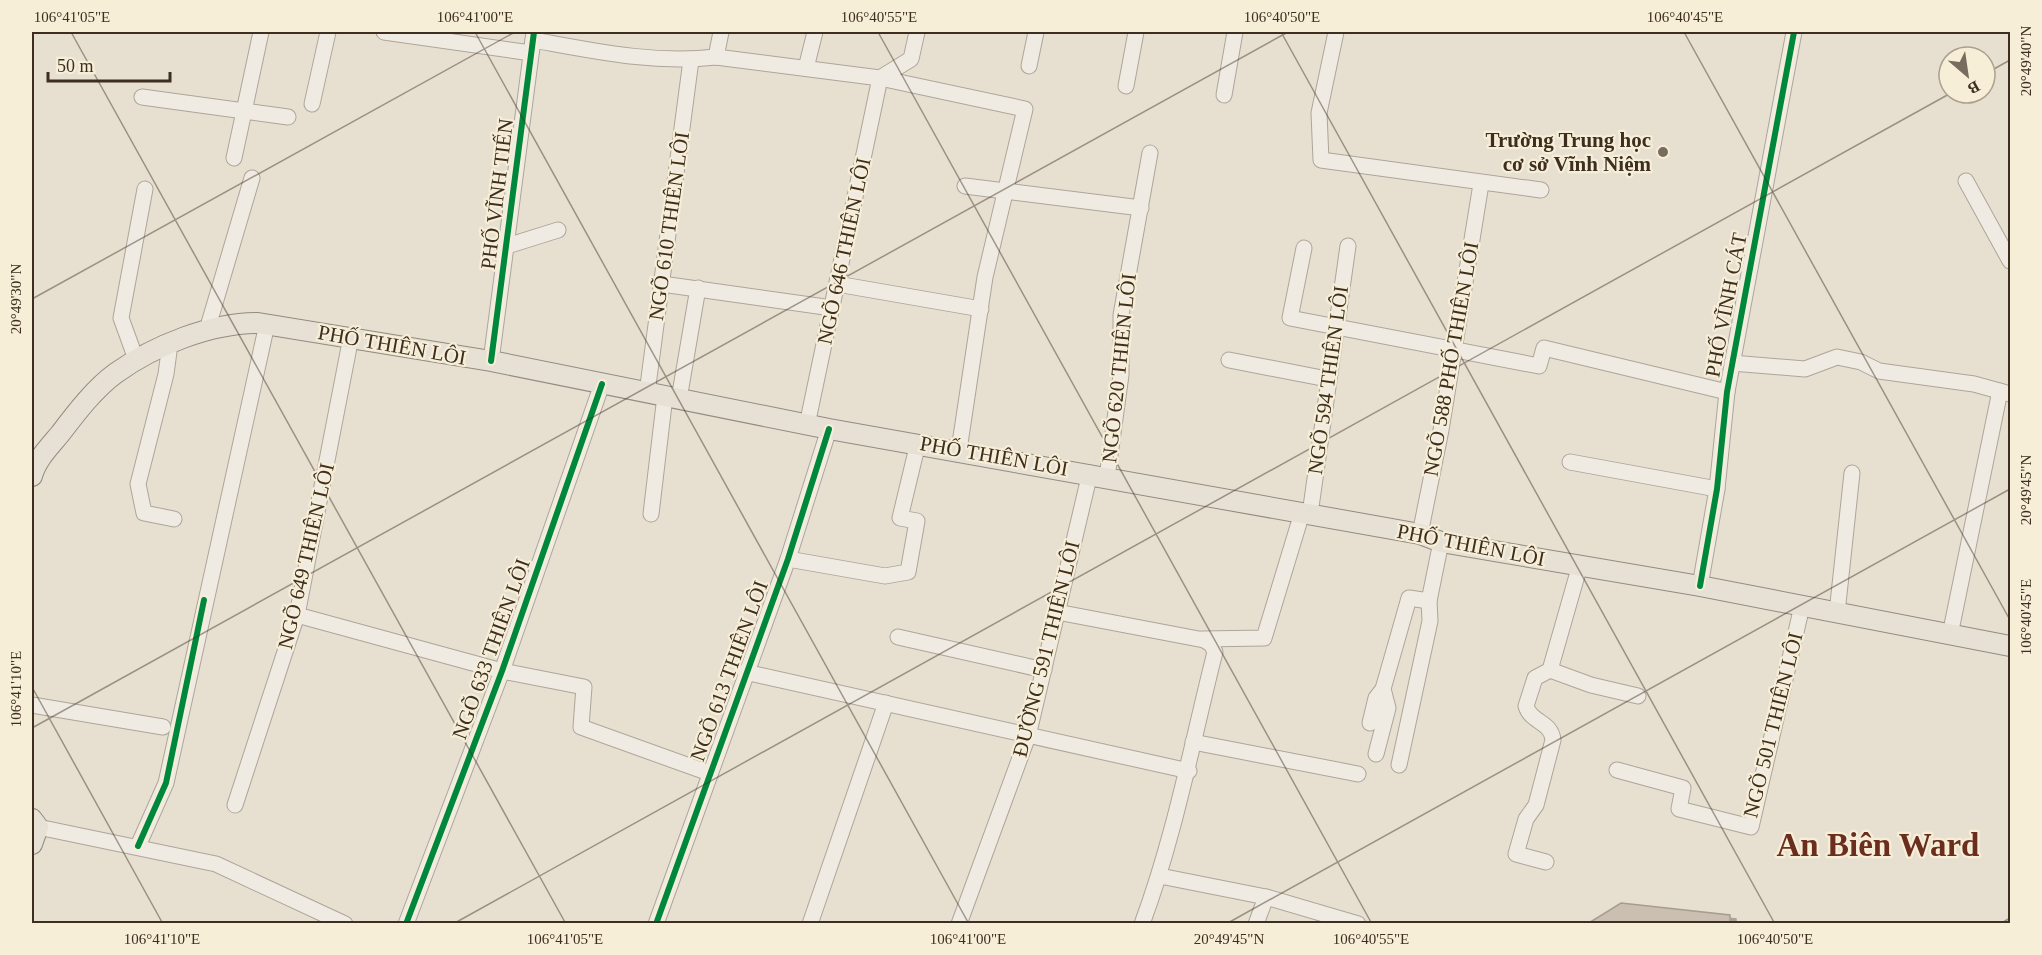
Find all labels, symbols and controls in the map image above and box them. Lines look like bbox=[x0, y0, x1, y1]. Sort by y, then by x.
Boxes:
text: 106°41'05"E bbox=[34, 9, 110, 25]
text: 106°41'00"E bbox=[437, 9, 513, 25]
text: 106°40'55"E bbox=[841, 9, 917, 25]
text: 106°40'50"E bbox=[1244, 9, 1320, 25]
text: 106°40'45"E bbox=[1647, 9, 1723, 25]
text: 20°49'40"N bbox=[2018, 26, 2034, 96]
scale bar bbox=[48, 45, 170, 83]
north arrow bbox=[1937, 45, 1997, 105]
text: 50 m bbox=[57, 56, 94, 76]
text: B bbox=[1965, 78, 1983, 98]
street label: PHỐ VĨNH TIẾN bbox=[476, 117, 518, 271]
place label: Trường Trung học cơ sở Vĩnh Niệm bbox=[1486, 128, 1652, 176]
street label: NGÕ 610 THIÊN LÔI bbox=[644, 130, 694, 322]
marker: Trường Trung học cơ sở Vĩnh Niệm bbox=[1656, 145, 1670, 159]
street label: NGÕ 646 THIÊN LÔI bbox=[812, 155, 876, 347]
street label: PHỐ VĨNH CÁT bbox=[1700, 231, 1752, 379]
street label: NGÕ 588 PHỐ THIÊN LÔI bbox=[1419, 240, 1483, 478]
text: 20°49'30"N bbox=[8, 264, 24, 334]
street label: NGÕ 620 THIÊN LÔI bbox=[1097, 272, 1141, 464]
street label: NGÕ 594 THIÊN LÔI bbox=[1303, 284, 1353, 476]
street label: PHỐ THIÊN LÔI bbox=[316, 320, 468, 370]
street label: PHỐ THIÊN LÔI bbox=[918, 431, 1070, 481]
text: 20°49'45"N bbox=[2018, 455, 2034, 525]
street label: NGÕ 649 THIÊN LÔI bbox=[273, 461, 339, 651]
street label: PHỐ THIÊN LÔI bbox=[1395, 519, 1547, 571]
street label: ĐƯỜNG 591 THIÊN LÔI bbox=[1008, 538, 1084, 760]
street label: NGÕ 633 THIÊN LÔI bbox=[447, 555, 535, 743]
street label: NGÕ 613 THIÊN LÔI bbox=[685, 577, 773, 765]
text: 106°40'45"E bbox=[2018, 579, 2034, 655]
street label: NGÕ 501 THIÊN LÔI bbox=[1738, 630, 1808, 820]
text: 106°41'10"E bbox=[8, 651, 24, 727]
district label: An Biên Ward bbox=[1777, 827, 1979, 863]
text: 106°41'10"E bbox=[124, 931, 200, 947]
text: 106°41'05"E bbox=[527, 931, 603, 947]
text: 106°41'00"E bbox=[930, 931, 1006, 947]
text: 20°49'45"N bbox=[1194, 931, 1264, 947]
text: 106°40'55"E bbox=[1333, 931, 1409, 947]
text: 106°40'50"E bbox=[1737, 931, 1813, 947]

